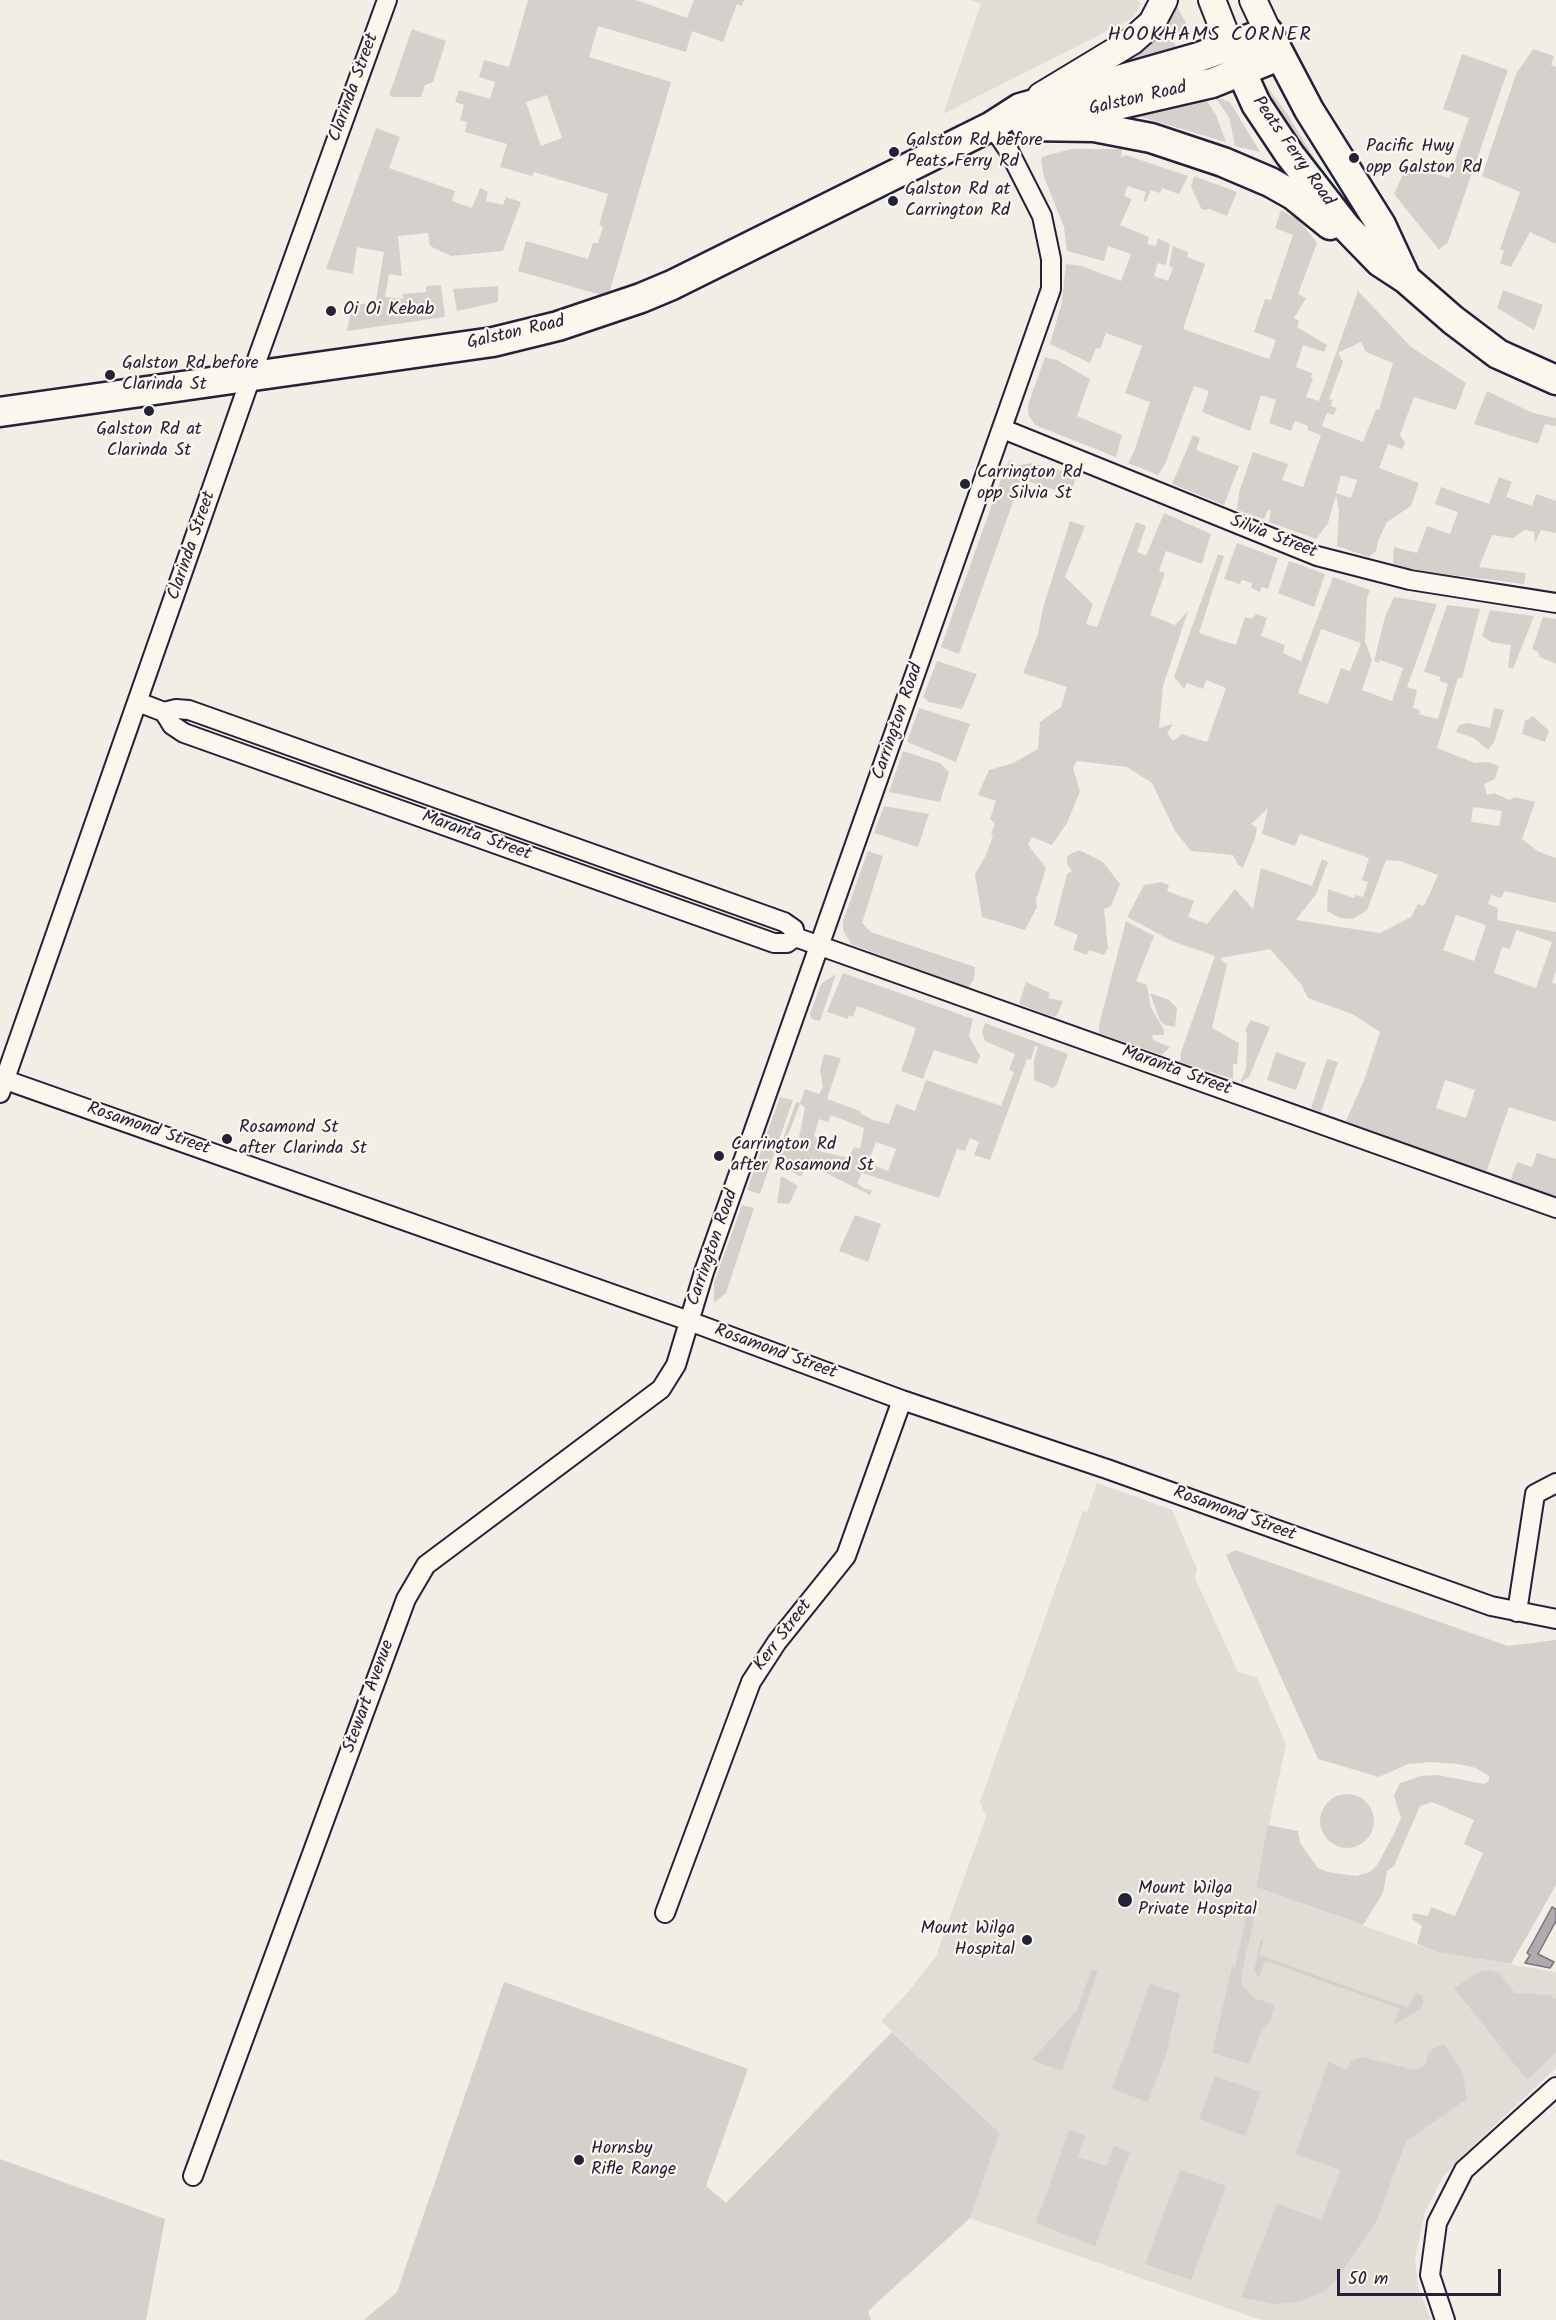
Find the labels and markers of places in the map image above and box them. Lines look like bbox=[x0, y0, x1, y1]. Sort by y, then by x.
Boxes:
place label: Galston Rd before Peats Ferry Rd bbox=[906, 131, 1043, 174]
place label: Pacific Hwy opp Galston Rd bbox=[1366, 137, 1482, 180]
marker: Galston Rd before Peats Ferry Rd bbox=[887, 145, 901, 159]
marker: Pacific Hwy opp Galston Rd bbox=[1347, 151, 1361, 165]
place label: Galston Rd at Carrington Rd bbox=[905, 180, 1011, 222]
marker: Galston Rd at Carrington Rd bbox=[886, 194, 900, 208]
place label: Oi Oi Kebab bbox=[343, 300, 434, 322]
marker: Oi Oi Kebab bbox=[324, 304, 338, 318]
place label: Galston Rd before Clarinda St bbox=[122, 354, 259, 397]
marker: Galston Rd before Clarinda St bbox=[103, 368, 117, 382]
marker: Galston Rd at Clarinda St bbox=[142, 404, 156, 418]
place label: Galston Rd at Clarinda St bbox=[96, 420, 202, 462]
place label: Carrington Rd opp Silvia St bbox=[977, 463, 1082, 506]
marker: Carrington Rd opp Silvia St bbox=[958, 477, 972, 491]
place label: Rosamond St after Clarinda St bbox=[239, 1118, 367, 1160]
marker: Rosamond St after Clarinda St bbox=[220, 1132, 234, 1146]
place label: Carrington Rd after Rosamond St bbox=[731, 1135, 874, 1178]
marker: Carrington Rd after Rosamond St bbox=[712, 1149, 726, 1163]
place label: Mount Wilga Private Hospital bbox=[1138, 1879, 1257, 1922]
marker: Mount Wilga Private Hospital bbox=[1116, 1891, 1134, 1909]
place label: Mount Wilga Hospital bbox=[920, 1919, 1015, 1962]
marker: Mount Wilga Hospital bbox=[1020, 1933, 1034, 1947]
place label: Hornsby Rifle Range bbox=[591, 2139, 676, 2182]
marker: Hornsby Rifle Range bbox=[572, 2153, 586, 2167]

